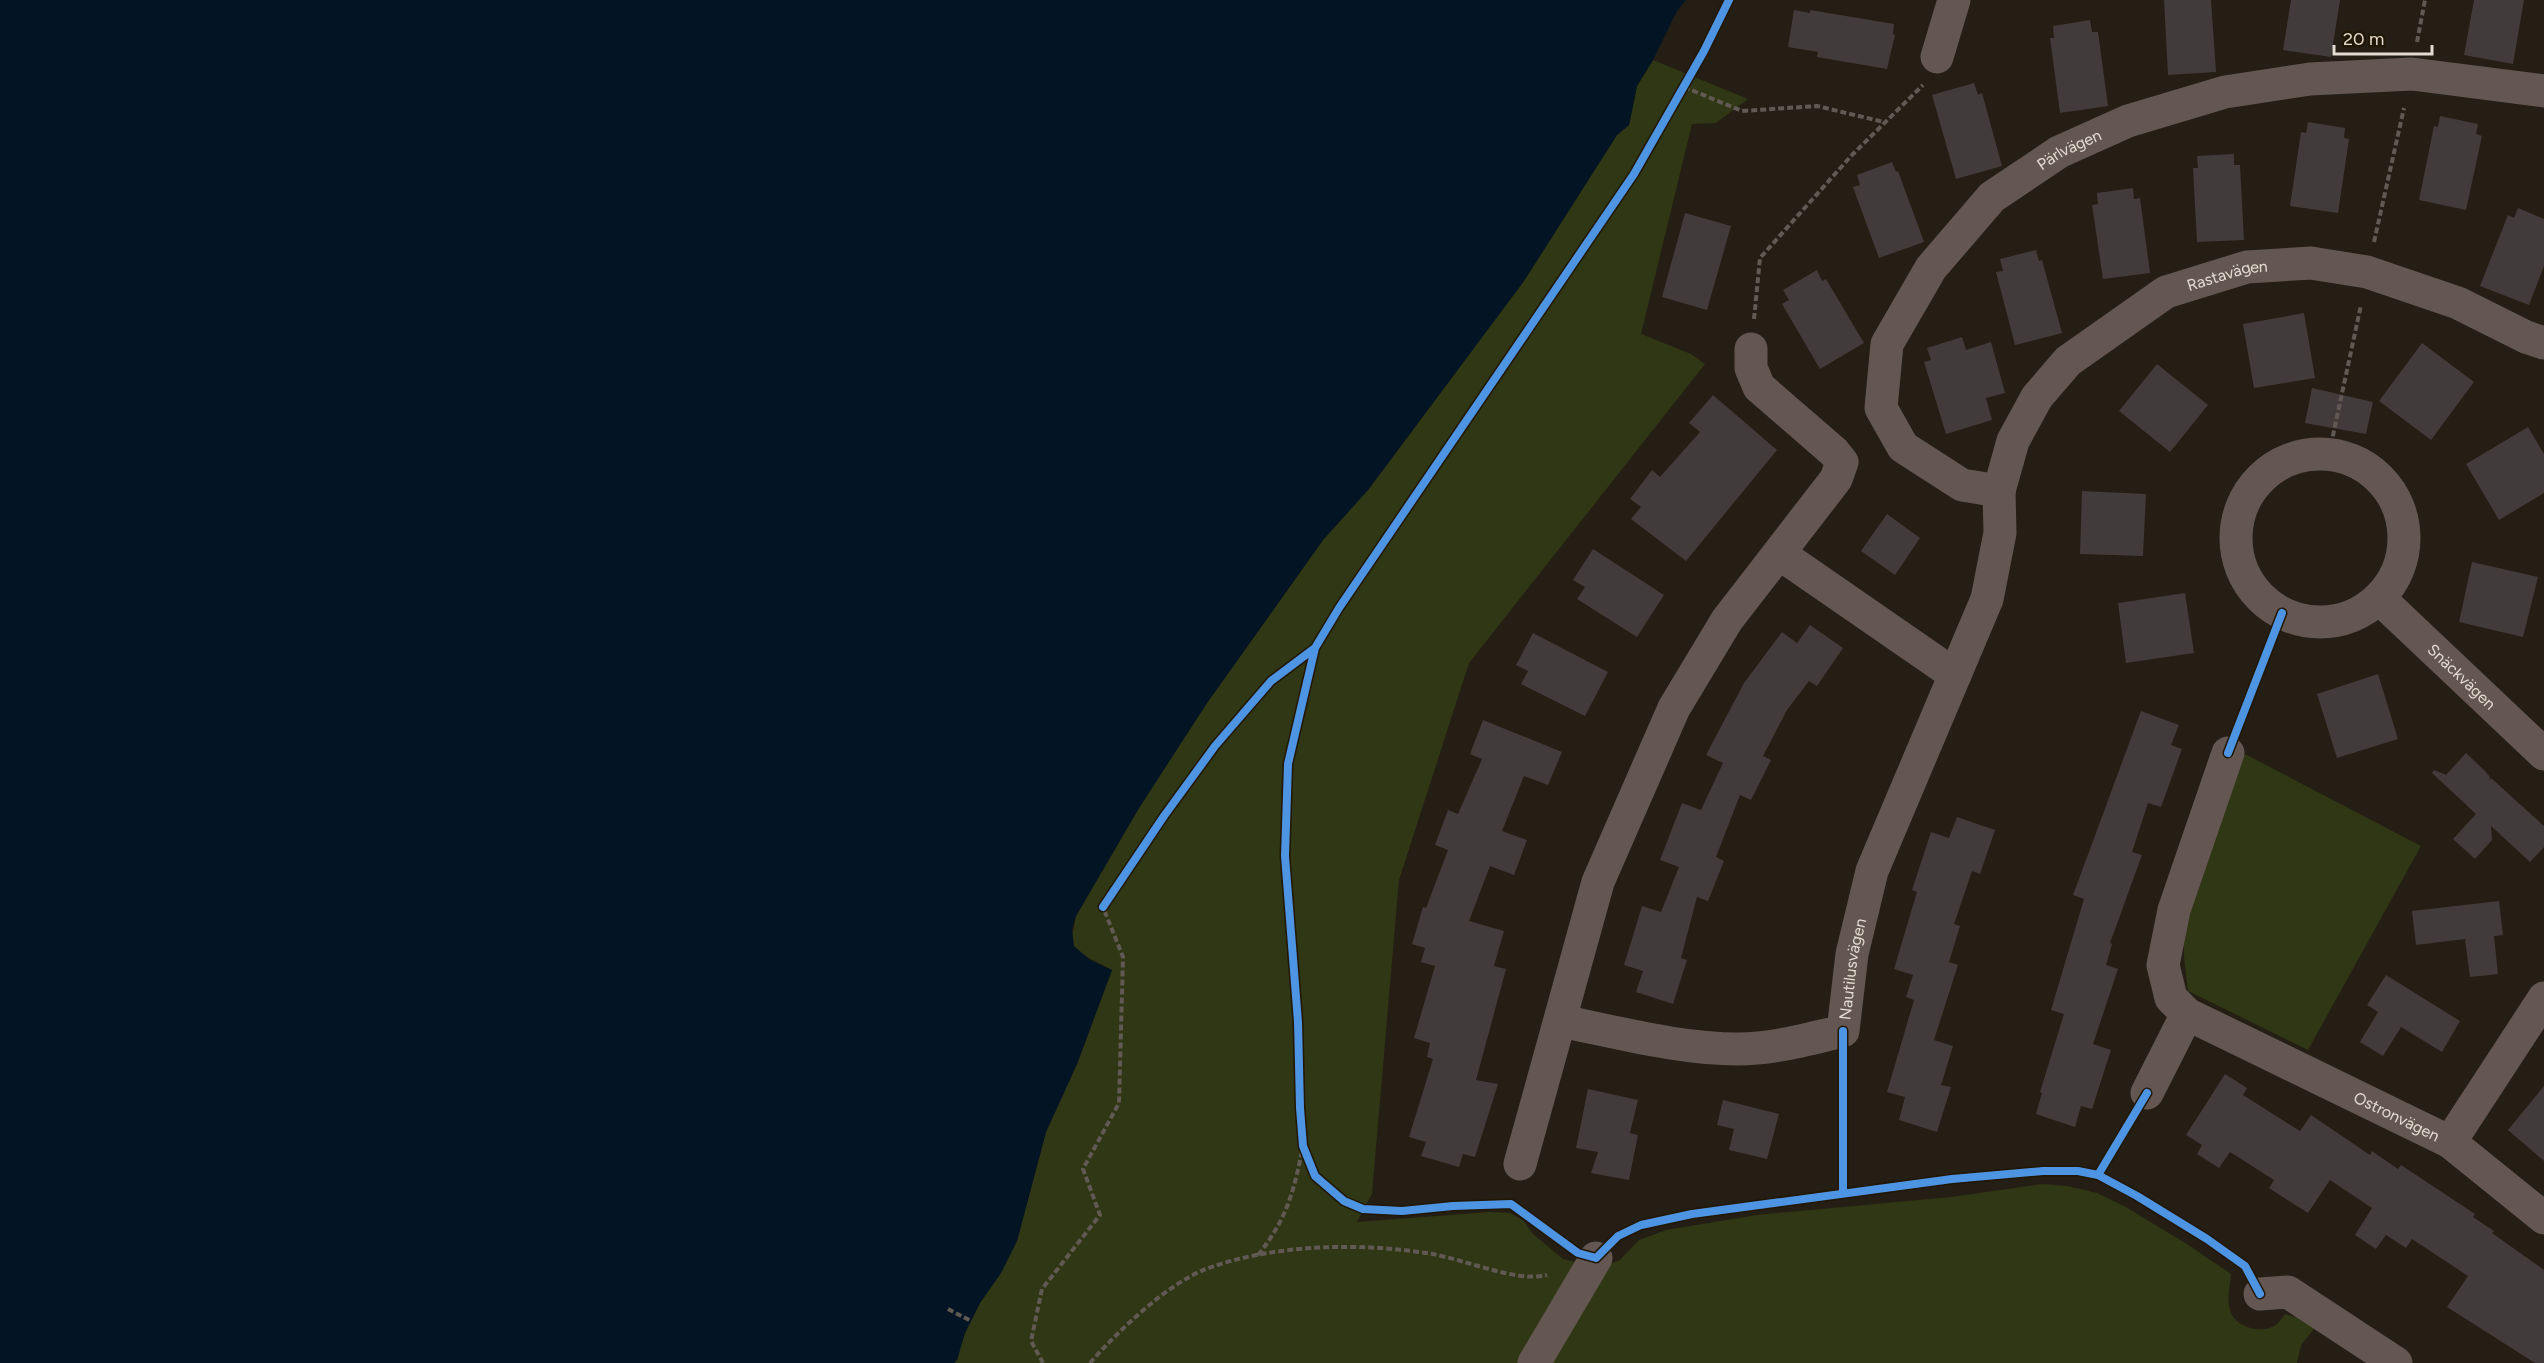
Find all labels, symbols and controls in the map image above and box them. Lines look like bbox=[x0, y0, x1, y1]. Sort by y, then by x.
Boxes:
scale bar bbox=[2334, 18, 2432, 56]
text: 20 m bbox=[2343, 28, 2384, 50]
street label: Pärlvägen bbox=[2033, 125, 2104, 174]
street label: Rastavägen bbox=[2185, 257, 2268, 295]
street label: Snäckvägen bbox=[2423, 640, 2500, 713]
street label: Nautilusvägen bbox=[1835, 916, 1870, 1021]
street label: Ostronvägen bbox=[2351, 1088, 2443, 1145]

